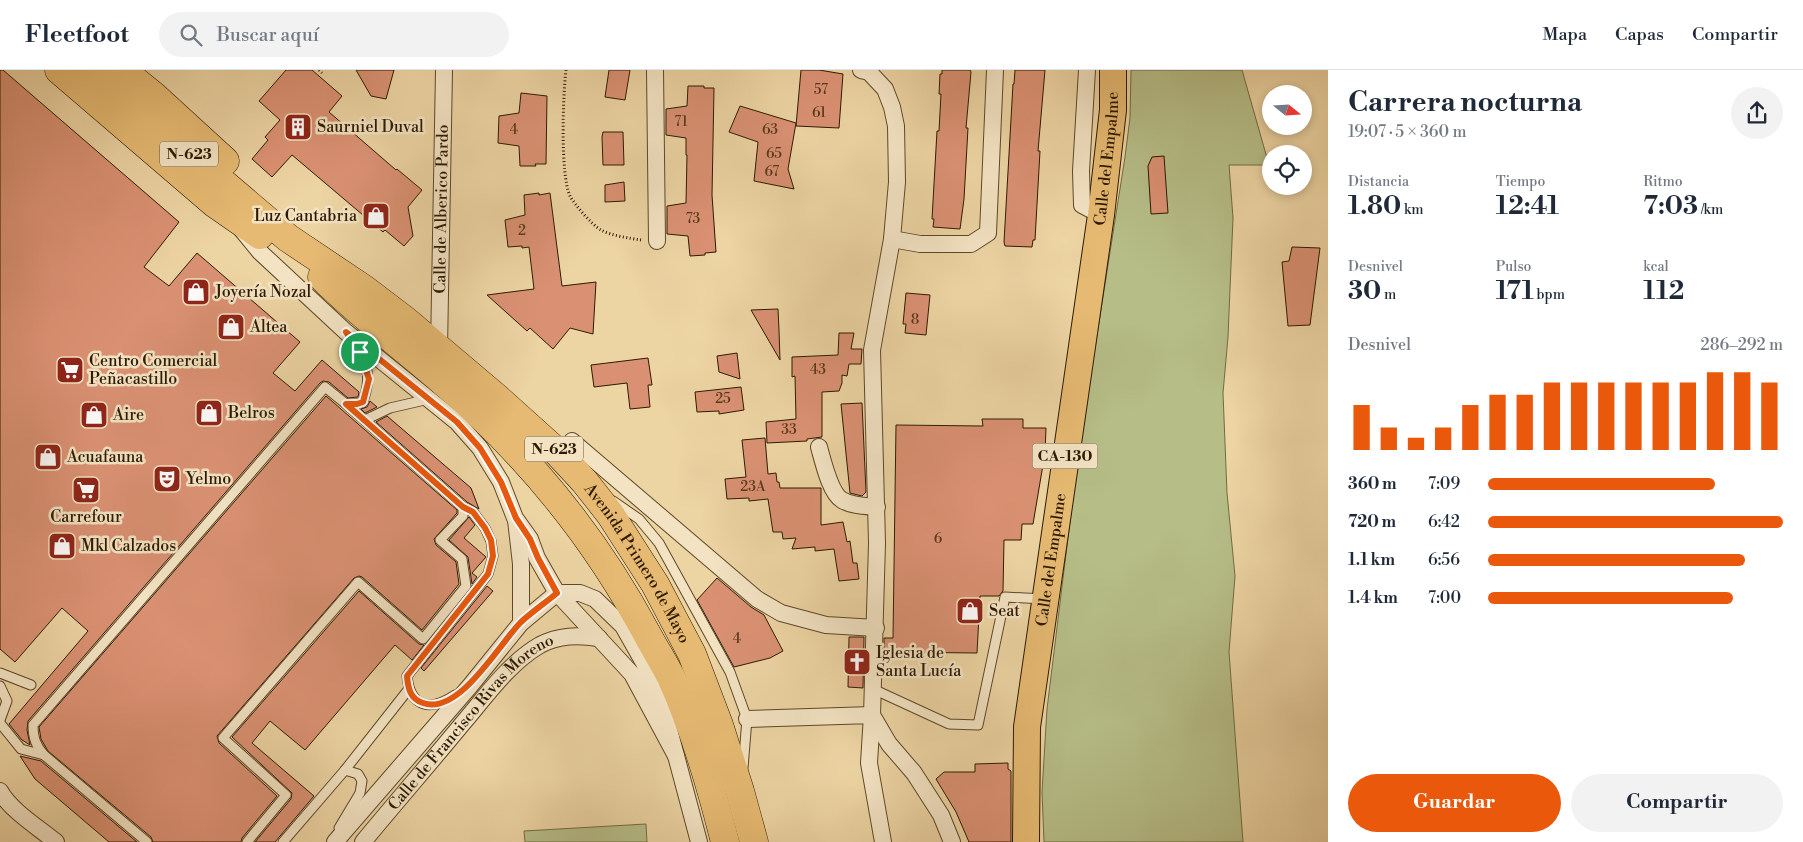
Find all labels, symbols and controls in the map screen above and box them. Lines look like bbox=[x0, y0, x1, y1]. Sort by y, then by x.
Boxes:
search box bbox=[159, 12, 509, 57]
text: Fleetfoot bbox=[25, 20, 129, 50]
icon: search bbox=[177, 21, 205, 49]
text: Buscar aquí bbox=[217, 23, 319, 47]
text: Mapa bbox=[1543, 23, 1587, 46]
text: Capas bbox=[1615, 23, 1664, 46]
text: Compartir bbox=[1692, 23, 1778, 46]
house number: 57 bbox=[814, 81, 828, 99]
north arrow bbox=[1262, 85, 1312, 135]
map controls bbox=[1262, 85, 1312, 195]
text: Carrera nocturna bbox=[1348, 85, 1582, 120]
button: share bbox=[1731, 87, 1783, 139]
street label: Calle del Empalme bbox=[1090, 92, 1123, 227]
house number: 61 bbox=[812, 104, 826, 122]
building icon: Saurniel Duval bbox=[283, 112, 313, 142]
house number: 71 bbox=[674, 113, 688, 131]
place label: Saurniel Duval bbox=[317, 117, 424, 137]
house number: 4 bbox=[510, 121, 518, 139]
house number: 63 bbox=[762, 121, 778, 139]
text: 19:07 · 5 × 360 m bbox=[1348, 122, 1466, 142]
street label: Calle de Alberico Pardo bbox=[430, 124, 453, 294]
road number: N-623 bbox=[160, 142, 218, 166]
house number: 65 bbox=[766, 145, 782, 163]
button: locate bbox=[1262, 145, 1312, 195]
house number: 67 bbox=[765, 163, 779, 181]
text: Distancia bbox=[1348, 173, 1409, 191]
text: Tiempo bbox=[1496, 173, 1545, 191]
text: Ritmo bbox=[1643, 173, 1683, 191]
text: 1.80 bbox=[1348, 191, 1401, 222]
text: 12:41 bbox=[1496, 191, 1559, 222]
text: 7:03 bbox=[1643, 191, 1698, 222]
shop icon: Luz Cantabria bbox=[361, 201, 391, 231]
text: km bbox=[1401, 201, 1424, 219]
text: /km bbox=[1698, 201, 1723, 219]
place label: Luz Cantabria bbox=[254, 206, 358, 226]
house number: 73 bbox=[686, 210, 701, 228]
house number: 2 bbox=[518, 222, 526, 240]
text: Desnivel bbox=[1348, 258, 1403, 276]
text: Pulso bbox=[1496, 258, 1531, 276]
text: kcal bbox=[1643, 258, 1669, 276]
text: 30 bbox=[1348, 276, 1381, 307]
text: 171 bbox=[1496, 276, 1534, 307]
text: 112 bbox=[1643, 276, 1684, 307]
shop icon: Joyería Nozal bbox=[181, 277, 211, 307]
place label: Joyería Nozal bbox=[214, 282, 312, 302]
text: m bbox=[1381, 286, 1396, 304]
text: bpm bbox=[1534, 286, 1565, 304]
house number: 8 bbox=[911, 311, 919, 329]
shop icon: Altea bbox=[216, 312, 246, 342]
place label: Altea bbox=[249, 317, 288, 337]
pin bbox=[339, 331, 381, 373]
text: Desnivel bbox=[1348, 335, 1411, 355]
text: 286–292 m bbox=[1701, 335, 1783, 355]
icon: arrive bbox=[346, 338, 374, 366]
place label: Centro Comercial Peñacastillo bbox=[89, 351, 218, 389]
supermarket icon: Centro Comercial Peñacastillo bbox=[55, 355, 85, 385]
house number: 43 bbox=[810, 361, 826, 379]
house number: 25 bbox=[715, 390, 731, 408]
shop icon: Belros bbox=[194, 398, 224, 428]
shop icon: Aire bbox=[79, 400, 109, 430]
place label: Belros bbox=[227, 403, 275, 423]
place label: Aire bbox=[112, 405, 144, 425]
house number: 33 bbox=[781, 421, 797, 439]
road number: N-623 bbox=[525, 436, 583, 462]
shop icon: Acuafauna bbox=[33, 442, 63, 472]
road number: CA-130 bbox=[1032, 444, 1098, 468]
place label: Acuafauna bbox=[66, 447, 144, 467]
theatre icon: Yelmo bbox=[152, 464, 182, 494]
place label: Yelmo bbox=[185, 469, 231, 489]
text: 360 m bbox=[1348, 474, 1396, 494]
text: 7:09 bbox=[1428, 474, 1460, 494]
supermarket icon: Carrefour bbox=[71, 475, 101, 505]
house number: 23A bbox=[740, 478, 766, 496]
street label: Avenida Primero de Mayo bbox=[579, 479, 695, 647]
street label: Calle del Empalme bbox=[1032, 492, 1071, 628]
place label: Carrefour bbox=[50, 507, 122, 527]
text: 720 m bbox=[1348, 512, 1396, 532]
text: 6:42 bbox=[1428, 512, 1460, 532]
house number: 6 bbox=[934, 530, 943, 548]
shop icon: Mkl Calzados bbox=[47, 531, 77, 561]
place label: Mkl Calzados bbox=[81, 536, 176, 556]
text: 1.1 km bbox=[1348, 550, 1395, 570]
text: 6:56 bbox=[1428, 550, 1460, 570]
text: 1.4 km bbox=[1348, 588, 1398, 608]
text: 7:00 bbox=[1428, 588, 1461, 608]
shop icon: Seat bbox=[955, 596, 985, 626]
place label: Seat bbox=[989, 601, 1020, 621]
street label: Calle de Francisco Rivas Moreno bbox=[384, 630, 556, 814]
house number: 4 bbox=[733, 630, 741, 648]
place label: Iglesia de Santa Lucía bbox=[876, 643, 962, 681]
church icon: Iglesia de Santa Lucía bbox=[842, 647, 872, 677]
button: Guardar bbox=[1348, 774, 1561, 832]
button: Compartir bbox=[1571, 774, 1783, 832]

